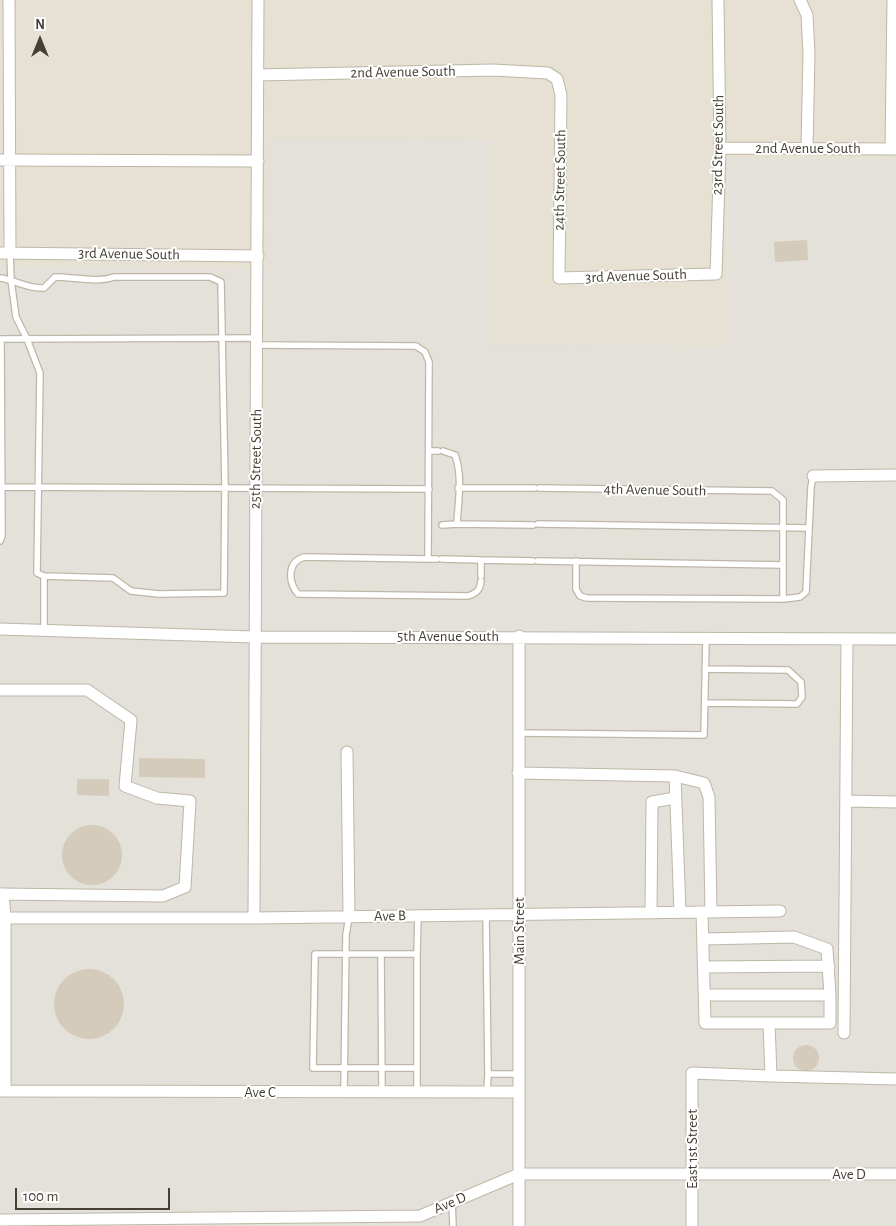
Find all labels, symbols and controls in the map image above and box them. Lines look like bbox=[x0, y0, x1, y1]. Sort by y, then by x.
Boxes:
north arrow bbox=[15, 15, 65, 65]
text: N bbox=[35, 18, 45, 32]
street label: 2nd Avenue South bbox=[350, 62, 456, 82]
street label: 23rd Street South bbox=[708, 95, 728, 195]
street label: 24th Street South bbox=[550, 129, 570, 231]
street label: 2nd Avenue South bbox=[755, 139, 861, 157]
street label: 3rd Avenue South bbox=[78, 244, 180, 264]
street label: 3rd Avenue South bbox=[585, 265, 687, 287]
street label: 25th Street South bbox=[246, 409, 266, 509]
street label: 4th Avenue South bbox=[603, 480, 707, 500]
street label: 5th Avenue South bbox=[397, 627, 499, 645]
street label: Main Street bbox=[510, 897, 528, 965]
street label: Ave B bbox=[374, 907, 406, 925]
street label: Ave C bbox=[244, 1083, 276, 1101]
street label: East 1st Street bbox=[683, 1109, 701, 1189]
street label: Ave D bbox=[832, 1165, 866, 1183]
scale bar bbox=[18, 1178, 172, 1210]
street label: Ave D bbox=[431, 1188, 469, 1218]
text: 100 m bbox=[23, 1189, 58, 1204]

